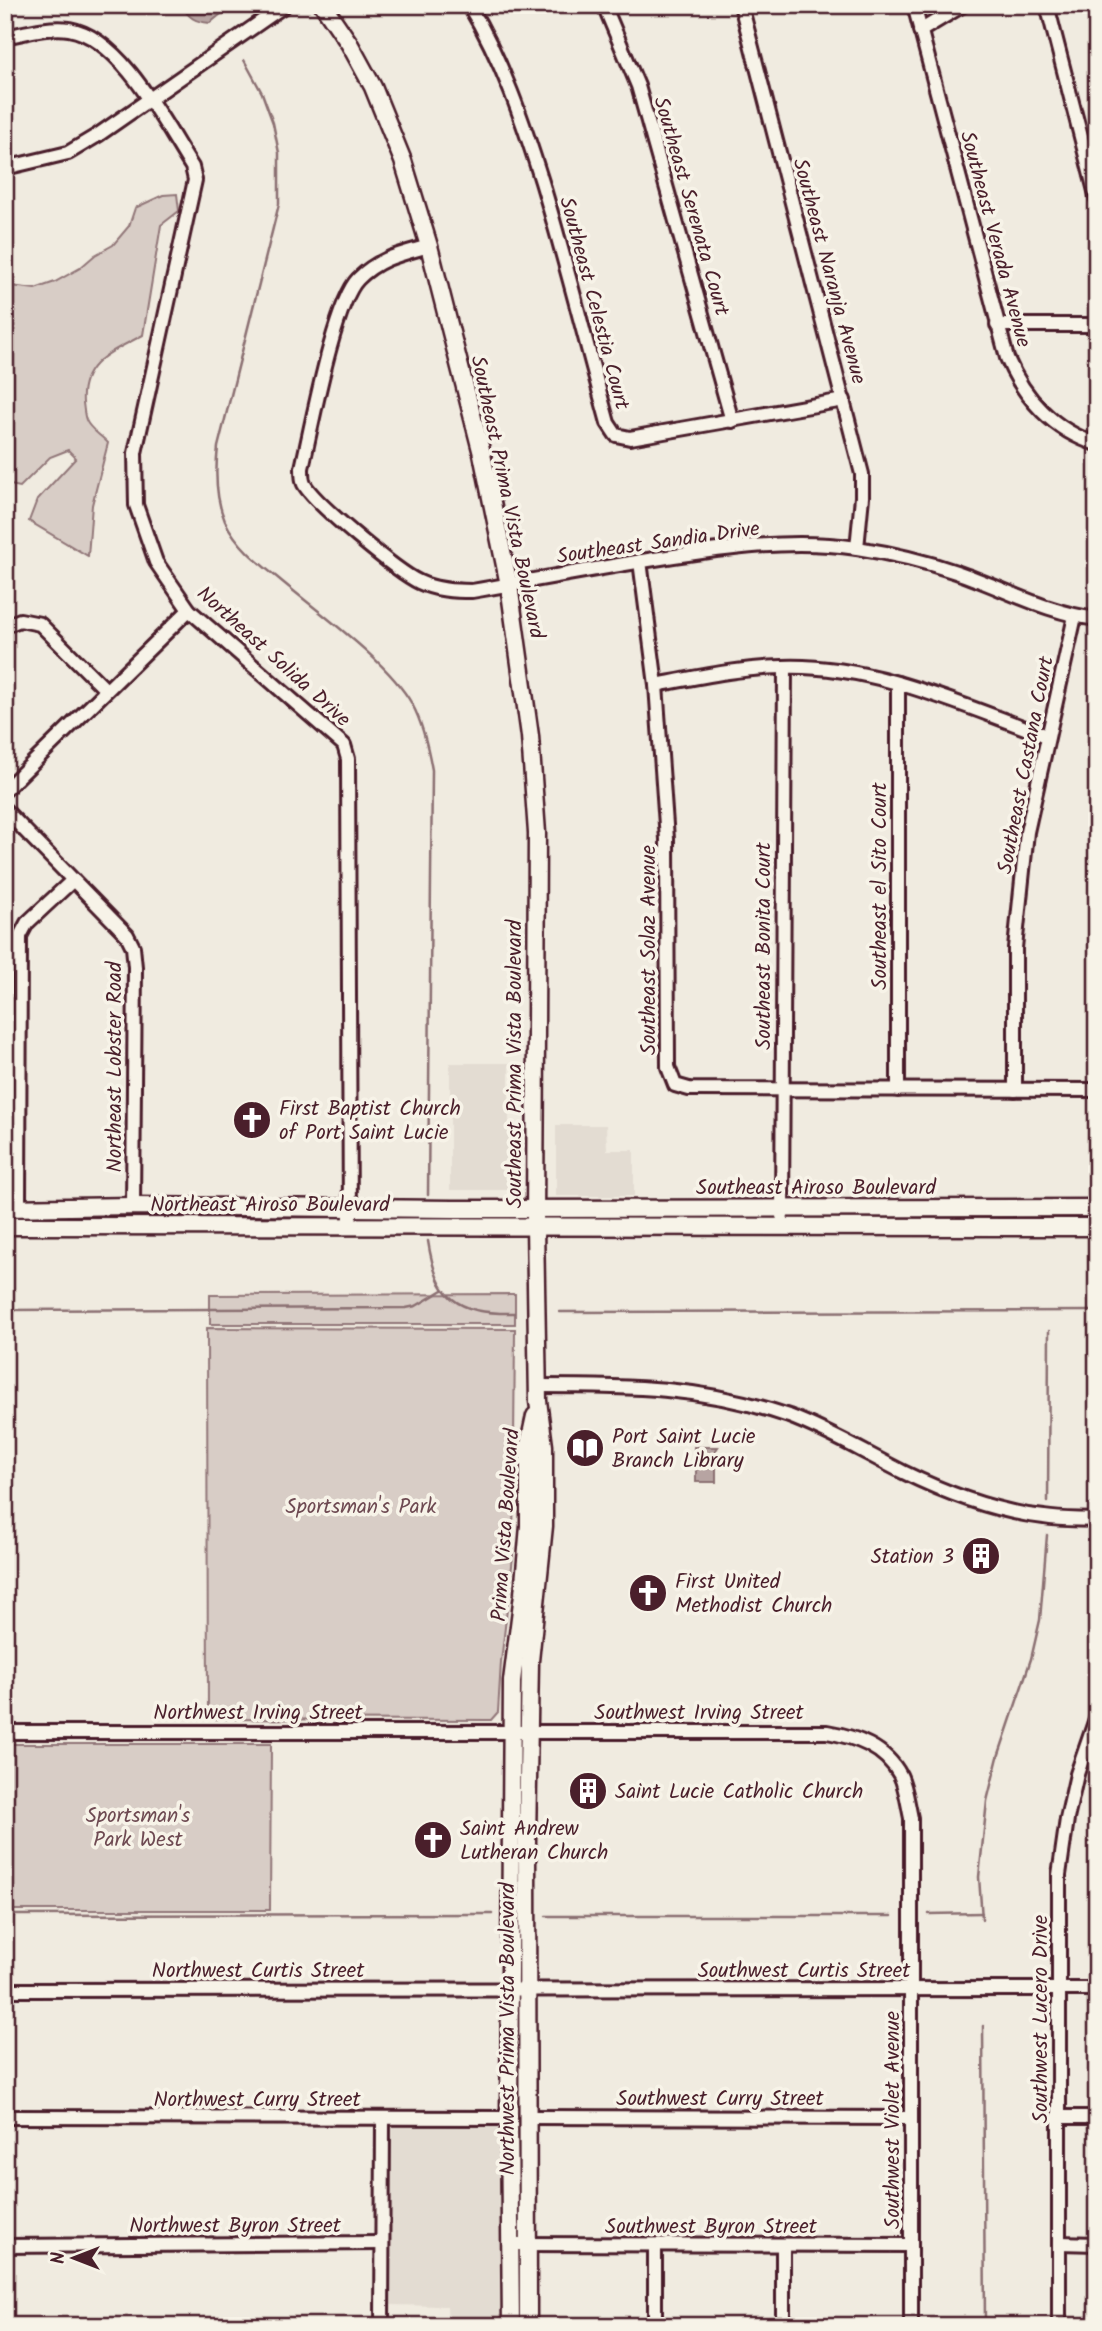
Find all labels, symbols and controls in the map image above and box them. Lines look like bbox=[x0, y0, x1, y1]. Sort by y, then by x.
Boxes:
street label: Southeast Serenata Court bbox=[643, 93, 738, 321]
street label: Southeast Verada Avenue bbox=[950, 127, 1039, 352]
street label: Southeast Naranja Avenue bbox=[783, 155, 875, 388]
street label: Southeast Celestia Court bbox=[549, 193, 638, 414]
street label: Southeast Prima Vista Boulevard bbox=[460, 353, 553, 642]
street label: Southeast Sandia Drive bbox=[555, 513, 762, 574]
street label: Northeast Solida Drive bbox=[188, 579, 358, 736]
street label: Southeast Castana Court bbox=[989, 653, 1064, 877]
street label: Southeast el Sito Court bbox=[864, 781, 897, 990]
street label: Southeast Bonita Court bbox=[748, 841, 781, 1050]
street label: Southeast Solaz Avenue bbox=[633, 844, 666, 1055]
street label: Southeast Prima Vista Boulevard bbox=[499, 919, 532, 1208]
street label: Northeast Lobster Road bbox=[99, 961, 132, 1172]
place label: First Baptist Church of Port Saint Lucie bbox=[279, 1093, 461, 1150]
church icon: First Baptist Church of Port Saint Lucie bbox=[231, 1099, 273, 1141]
street label: Southeast Airoso Boulevard bbox=[696, 1172, 936, 1205]
street label: Northeast Airoso Boulevard bbox=[150, 1189, 390, 1222]
place label: Port Saint Lucie Branch Library bbox=[612, 1421, 756, 1478]
street label: Prima Vista Boulevard bbox=[483, 1427, 530, 1623]
library icon: Port Saint Lucie Branch Library bbox=[564, 1427, 606, 1469]
park label: Sportsman's Park bbox=[286, 1491, 437, 1524]
building icon: Station 3 bbox=[960, 1535, 1002, 1577]
place label: Station 3 bbox=[871, 1541, 954, 1574]
place label: First United Methodist Church bbox=[675, 1566, 832, 1623]
church icon: First United Methodist Church bbox=[627, 1572, 669, 1614]
street label: Northwest Irving Street bbox=[153, 1697, 364, 1730]
street label: Southwest Irving Street bbox=[594, 1697, 805, 1730]
building icon: Saint Lucie Catholic Church bbox=[567, 1770, 609, 1812]
place label: Saint Lucie Catholic Church bbox=[615, 1776, 863, 1809]
park label: Sportsman's Park West bbox=[86, 1800, 190, 1857]
place label: Saint Andrew Lutheran Church bbox=[460, 1813, 608, 1870]
church icon: Saint Andrew Lutheran Church bbox=[412, 1819, 454, 1861]
street label: Northwest Prima Vista Boulevard bbox=[492, 1882, 525, 2175]
street label: Southwest Lucero Drive bbox=[1025, 1914, 1058, 2123]
street label: Northwest Curtis Street bbox=[152, 1955, 365, 1988]
street label: Southwest Curtis Street bbox=[698, 1955, 911, 1988]
street label: Southwest Violet Avenue bbox=[877, 2011, 910, 2229]
street label: Southwest Curry Street bbox=[616, 2083, 825, 2116]
street label: Northwest Curry Street bbox=[153, 2084, 361, 2117]
street label: Northwest Byron Street bbox=[129, 2210, 342, 2243]
street label: Southwest Byron Street bbox=[605, 2211, 818, 2244]
north arrow bbox=[38, 2222, 108, 2292]
text: N bbox=[44, 2252, 74, 2264]

